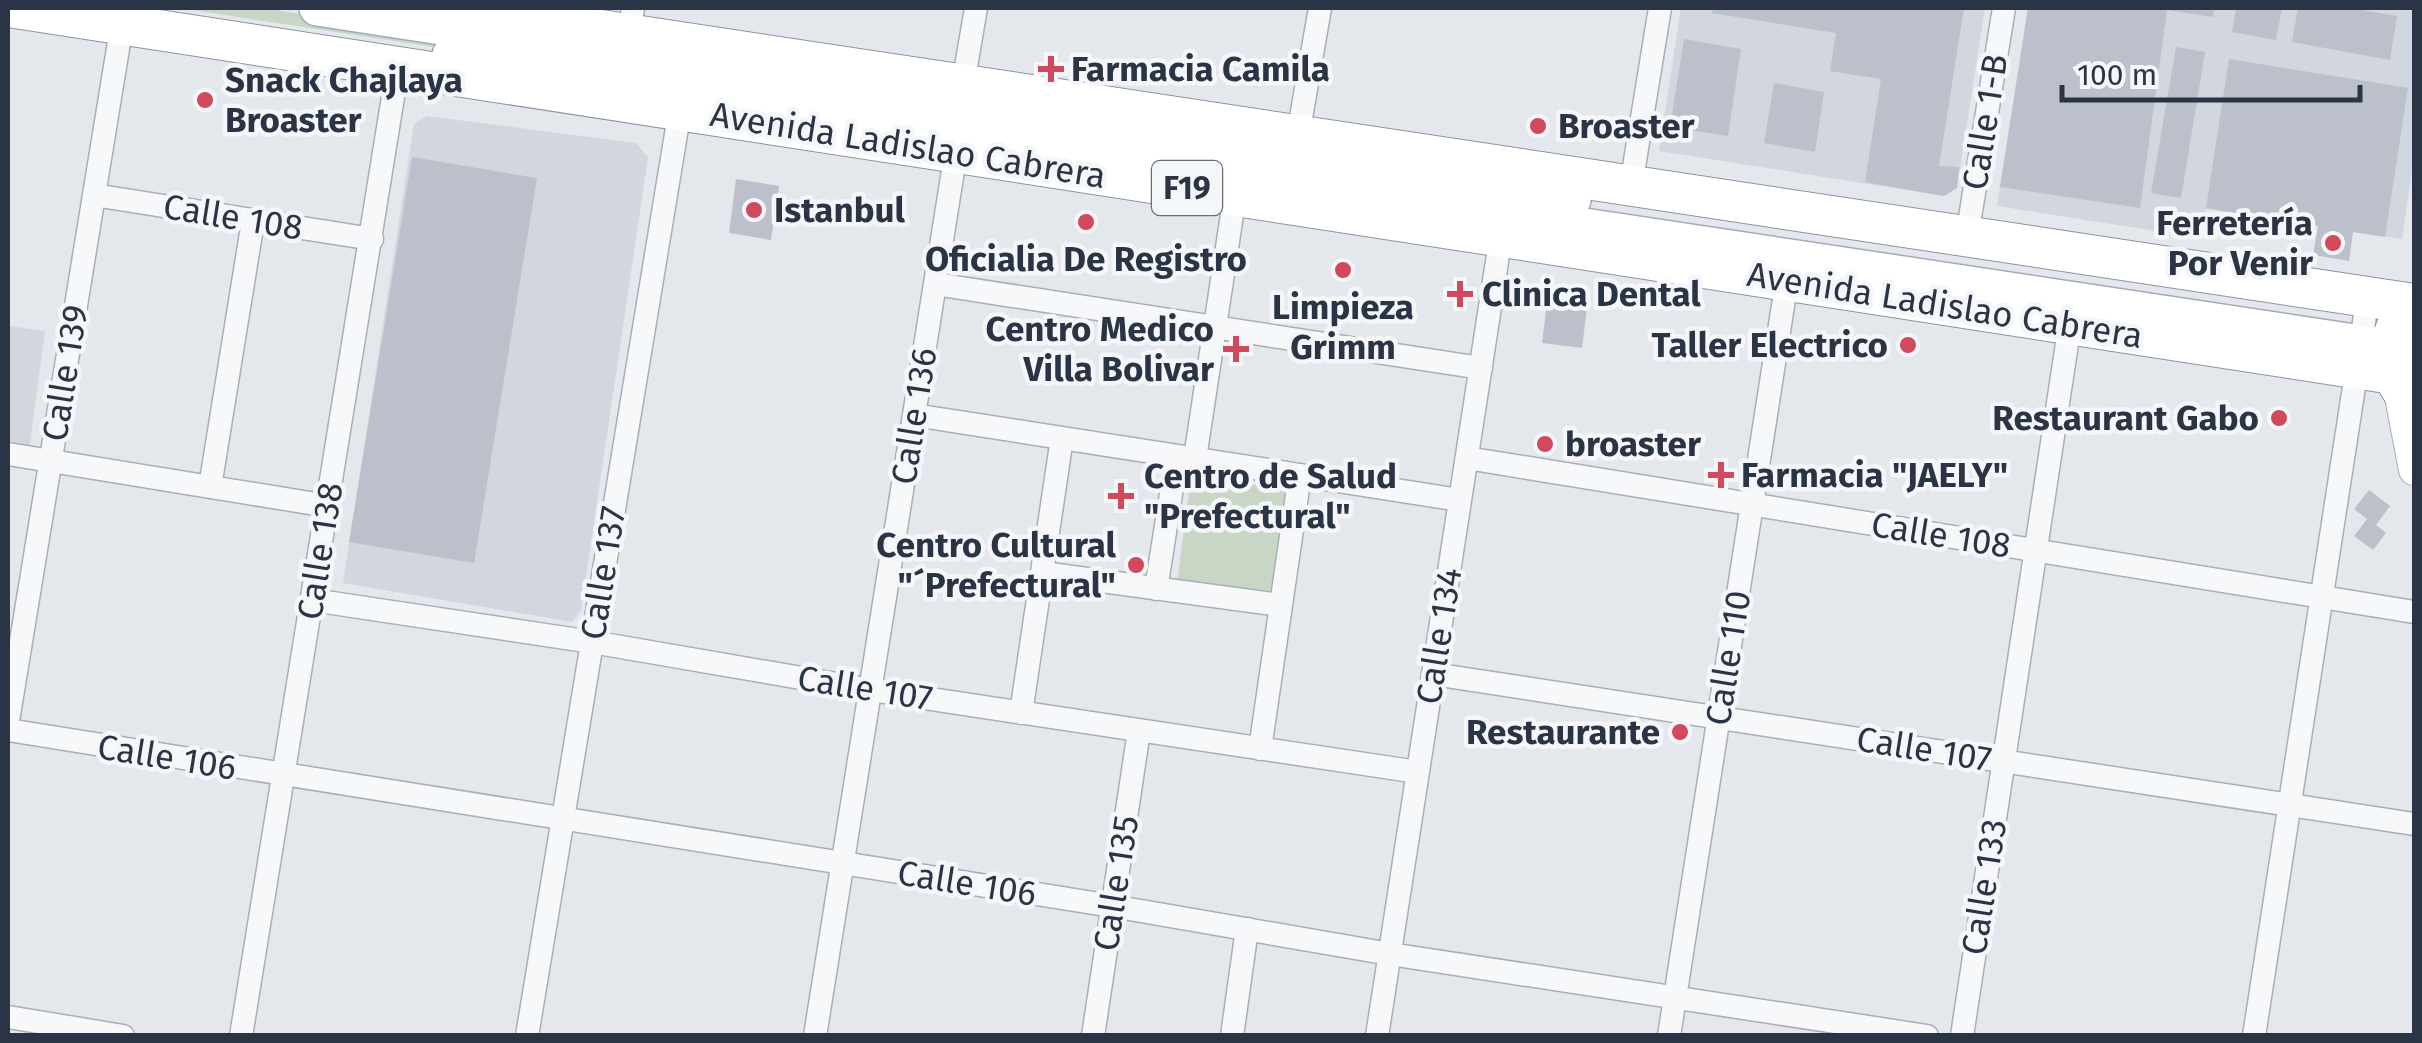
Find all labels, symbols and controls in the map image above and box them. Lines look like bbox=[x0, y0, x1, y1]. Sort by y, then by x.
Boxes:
scale bar bbox=[2062, 40, 2360, 102]
place label: Farmacia Camila bbox=[1071, 48, 1330, 90]
street label: Calle 1-B bbox=[1954, 51, 2016, 193]
text: 100 m bbox=[2077, 57, 2157, 93]
marker: Farmacia Camila bbox=[1040, 58, 1062, 80]
place label: Snack Chajlaya Broaster bbox=[225, 59, 463, 141]
marker: Snack Chajlaya Broaster bbox=[194, 89, 216, 111]
street label: Avenida Ladislao Cabrera bbox=[707, 93, 1109, 197]
place label: Broaster bbox=[1558, 105, 1696, 147]
marker: Broaster bbox=[1527, 115, 1549, 137]
road number: F19 bbox=[1152, 161, 1222, 215]
street label: Calle 108 bbox=[160, 185, 306, 249]
place label: Istanbul bbox=[774, 189, 906, 231]
marker: Istanbul bbox=[743, 199, 765, 221]
place label: Ferretería Por Venir bbox=[2156, 202, 2314, 284]
marker: Oficialia De Registro bbox=[1075, 211, 1097, 233]
marker: Ferretería Por Venir bbox=[2322, 232, 2344, 254]
place label: Oficialia De Registro bbox=[925, 238, 1247, 280]
street label: Avenida Ladislao Cabrera bbox=[1744, 253, 2146, 357]
marker: Limpieza Grimm bbox=[1332, 259, 1354, 281]
place label: Clinica Dental bbox=[1482, 273, 1701, 315]
marker: Clinica Dental bbox=[1447, 281, 1473, 307]
place label: Limpieza Grimm bbox=[1272, 286, 1414, 368]
street label: Calle 139 bbox=[34, 302, 96, 444]
place label: Centro Medico Villa Bolivar bbox=[986, 308, 1215, 390]
place label: Taller Electrico bbox=[1651, 324, 1888, 366]
marker: Taller Electrico bbox=[1897, 334, 1919, 356]
marker: Centro Medico Villa Bolivar bbox=[1223, 336, 1249, 362]
street label: Calle 136 bbox=[882, 345, 946, 487]
place label: Restaurant Gabo bbox=[1992, 397, 2259, 439]
marker: Restaurant Gabo bbox=[2268, 407, 2290, 429]
place label: broaster bbox=[1565, 423, 1702, 465]
marker: broaster bbox=[1534, 433, 1556, 455]
place label: Farmacia "JAELY" bbox=[1741, 454, 2008, 496]
place label: Centro de Salud "Prefectural" bbox=[1144, 455, 1397, 537]
marker: Farmacia "JAELY" bbox=[1710, 464, 1732, 486]
street label: Calle 138 bbox=[288, 479, 352, 623]
marker: Centro de Salud "Prefectural" bbox=[1108, 483, 1134, 509]
street label: Calle 137 bbox=[572, 503, 634, 643]
street label: Calle 108 bbox=[1868, 503, 2014, 567]
place label: Centro Cultural "´Prefectural" bbox=[876, 524, 1117, 606]
marker: Centro Cultural "´Prefectural" bbox=[1125, 554, 1147, 576]
street label: Calle 134 bbox=[1407, 565, 1471, 707]
street label: Calle 110 bbox=[1697, 588, 1759, 728]
street label: Calle 107 bbox=[794, 657, 936, 719]
place label: Restaurante bbox=[1466, 711, 1660, 753]
street label: Calle 107 bbox=[1853, 718, 1995, 780]
marker: Restaurante bbox=[1669, 721, 1691, 743]
street label: Calle 106 bbox=[95, 725, 239, 789]
street label: Calle 135 bbox=[1085, 812, 1147, 954]
street label: Calle 133 bbox=[1953, 816, 2015, 958]
street label: Calle 106 bbox=[895, 851, 1039, 915]

